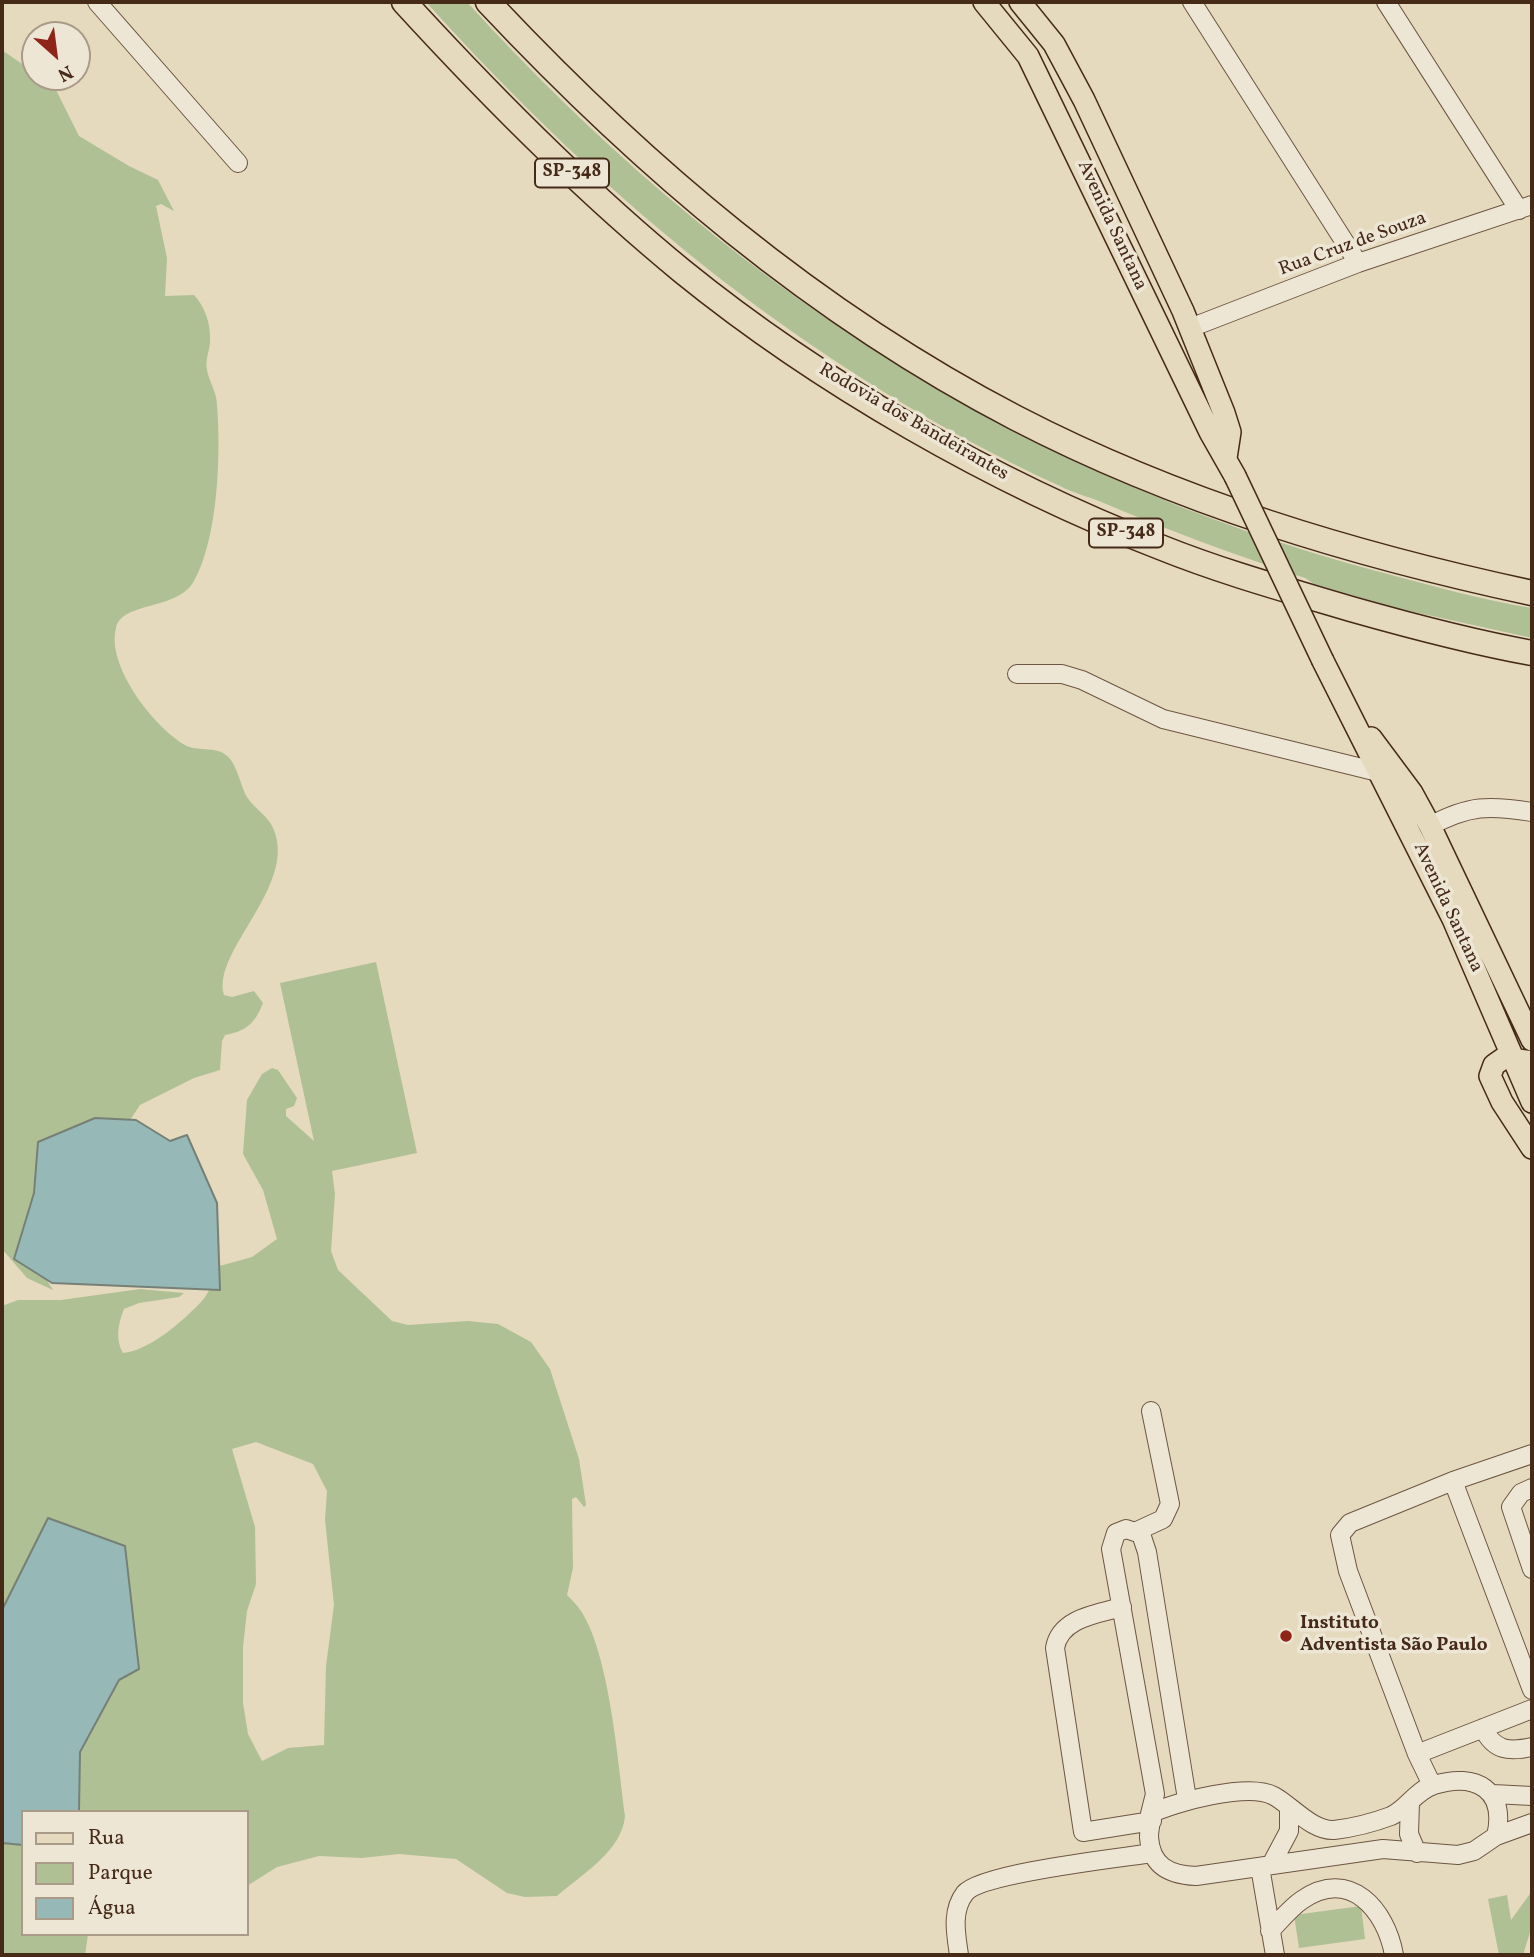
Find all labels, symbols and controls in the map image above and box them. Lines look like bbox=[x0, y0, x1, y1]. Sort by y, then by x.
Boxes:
north arrow bbox=[21, 21, 91, 91]
text: N bbox=[53, 58, 77, 87]
road number: SP-348 bbox=[535, 158, 609, 188]
street label: Avenida Santana bbox=[1071, 158, 1151, 294]
street label: Rua Cruz de Souza bbox=[1276, 208, 1430, 282]
street label: Rodovia dos Bandeirantes bbox=[814, 359, 1012, 487]
road number: SP-348 bbox=[1089, 518, 1163, 548]
street label: Avenida Santana bbox=[1407, 840, 1487, 976]
place label: Instituto Adventista São Paulo bbox=[1300, 1614, 1488, 1658]
marker: Instituto Adventista São Paulo bbox=[1278, 1628, 1294, 1644]
legend bbox=[21, 1810, 248, 1936]
text: Rua bbox=[88, 1824, 125, 1853]
text: Parque bbox=[88, 1859, 153, 1888]
text: Água bbox=[88, 1894, 136, 1923]

